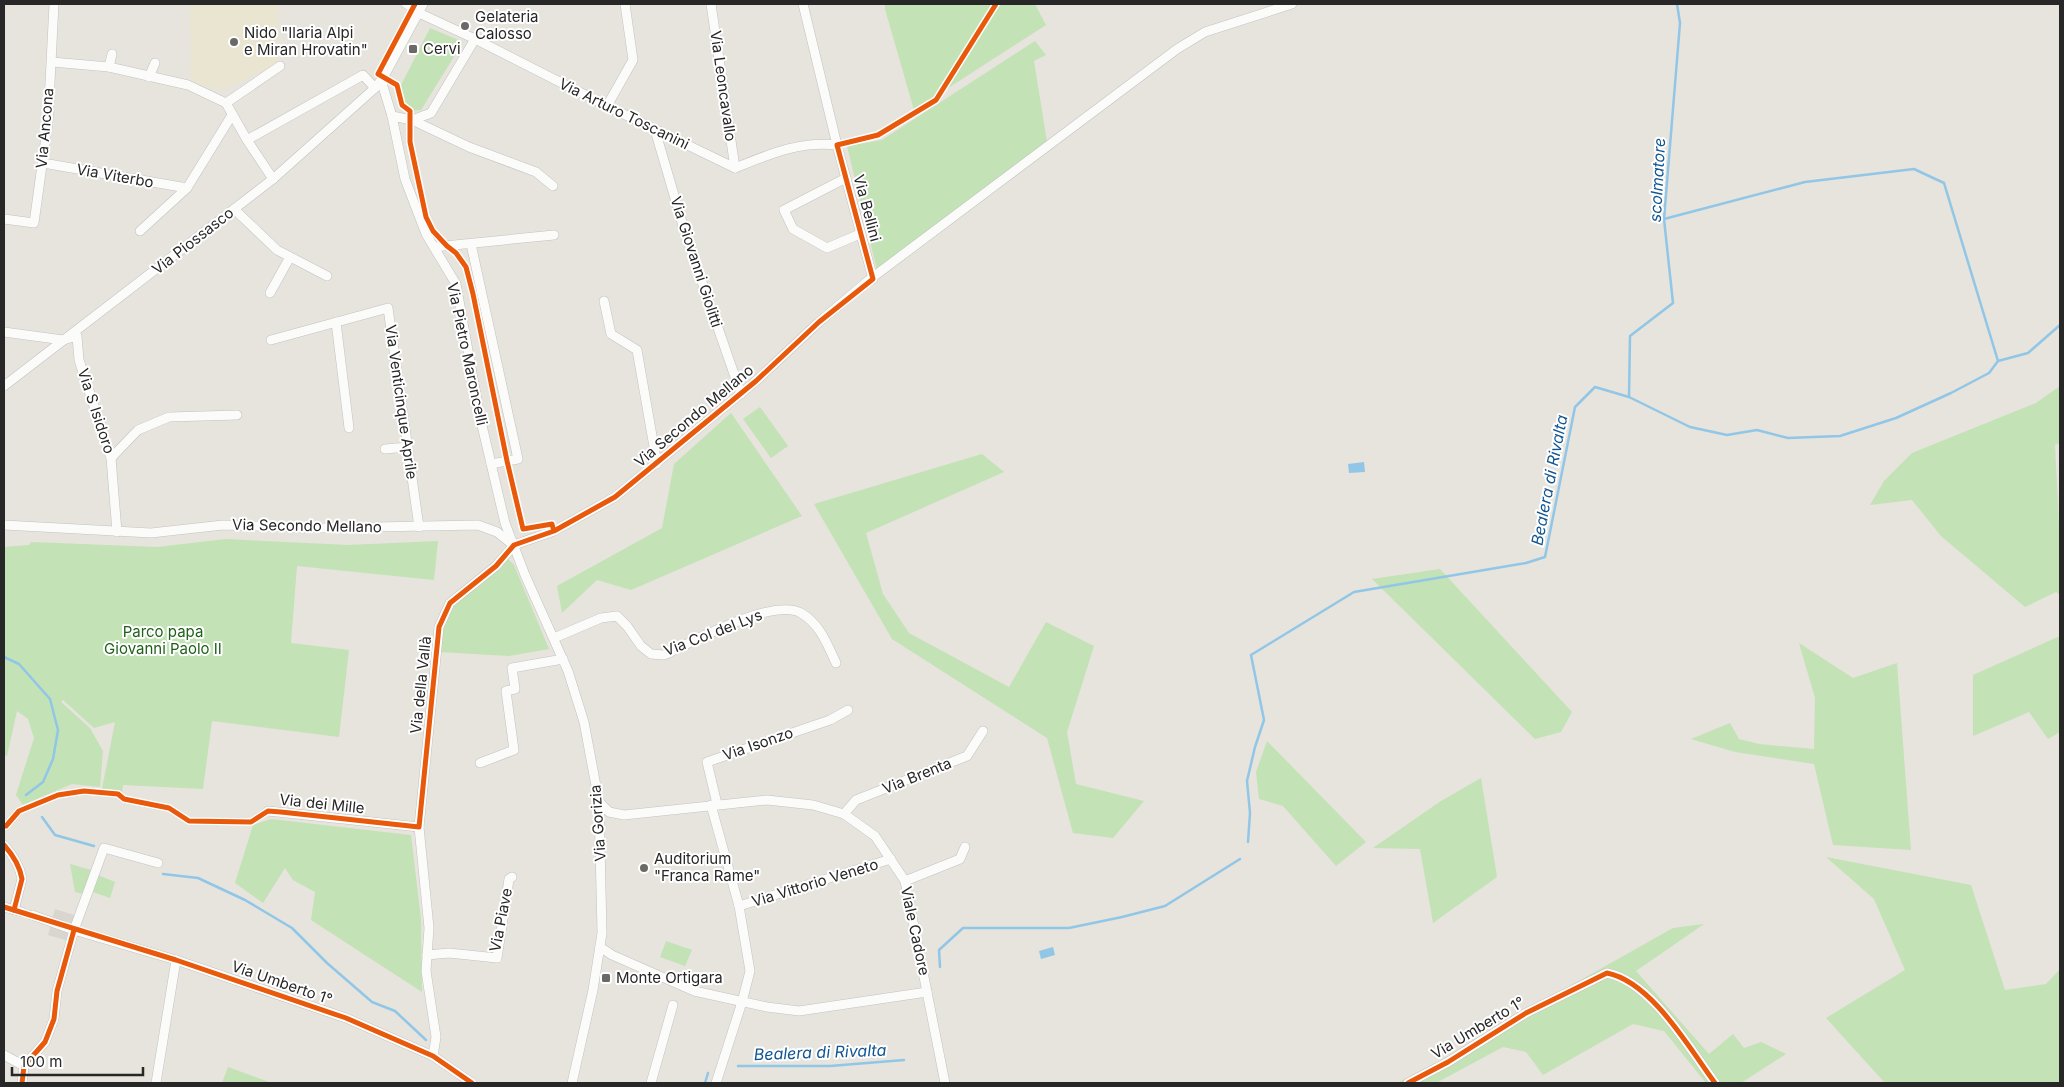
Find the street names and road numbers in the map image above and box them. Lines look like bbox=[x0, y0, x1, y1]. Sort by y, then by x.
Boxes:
street label: Via Leoncavallo bbox=[706, 29, 741, 143]
street label: Via Arturo Toscanini bbox=[556, 74, 693, 153]
street label: Via Ancona bbox=[32, 87, 57, 169]
street label: Via Viterbo bbox=[75, 159, 155, 192]
street label: Via Bellini bbox=[849, 172, 886, 243]
street label: Via Giovanni Giolitti bbox=[666, 194, 727, 330]
street label: Via Piossasco bbox=[148, 203, 237, 278]
street label: Via Pietro Maroncelli bbox=[443, 281, 492, 427]
street label: Via Venticinque Aprile bbox=[381, 323, 422, 480]
street label: Via Secondo Mellano bbox=[630, 360, 757, 471]
street label: Via S Isidoro bbox=[74, 366, 119, 456]
street label: Via Secondo Mellano bbox=[232, 515, 382, 536]
street label: Via Col del Lys bbox=[661, 605, 765, 660]
street label: Via della Vallà bbox=[406, 635, 435, 735]
street label: Via Isonzo bbox=[720, 723, 796, 764]
street label: Via Brenta bbox=[879, 753, 954, 798]
street label: Via Gorizia bbox=[585, 784, 610, 862]
street label: Via dei Mille bbox=[278, 790, 366, 817]
street label: Via Vittorio Veneto bbox=[749, 854, 880, 911]
street label: Viale Cadore bbox=[897, 885, 934, 977]
street label: Via Piave bbox=[485, 886, 516, 954]
street label: Via Umberto 1° bbox=[229, 956, 335, 1009]
street label: Via Umberto 1° bbox=[1428, 992, 1528, 1063]

